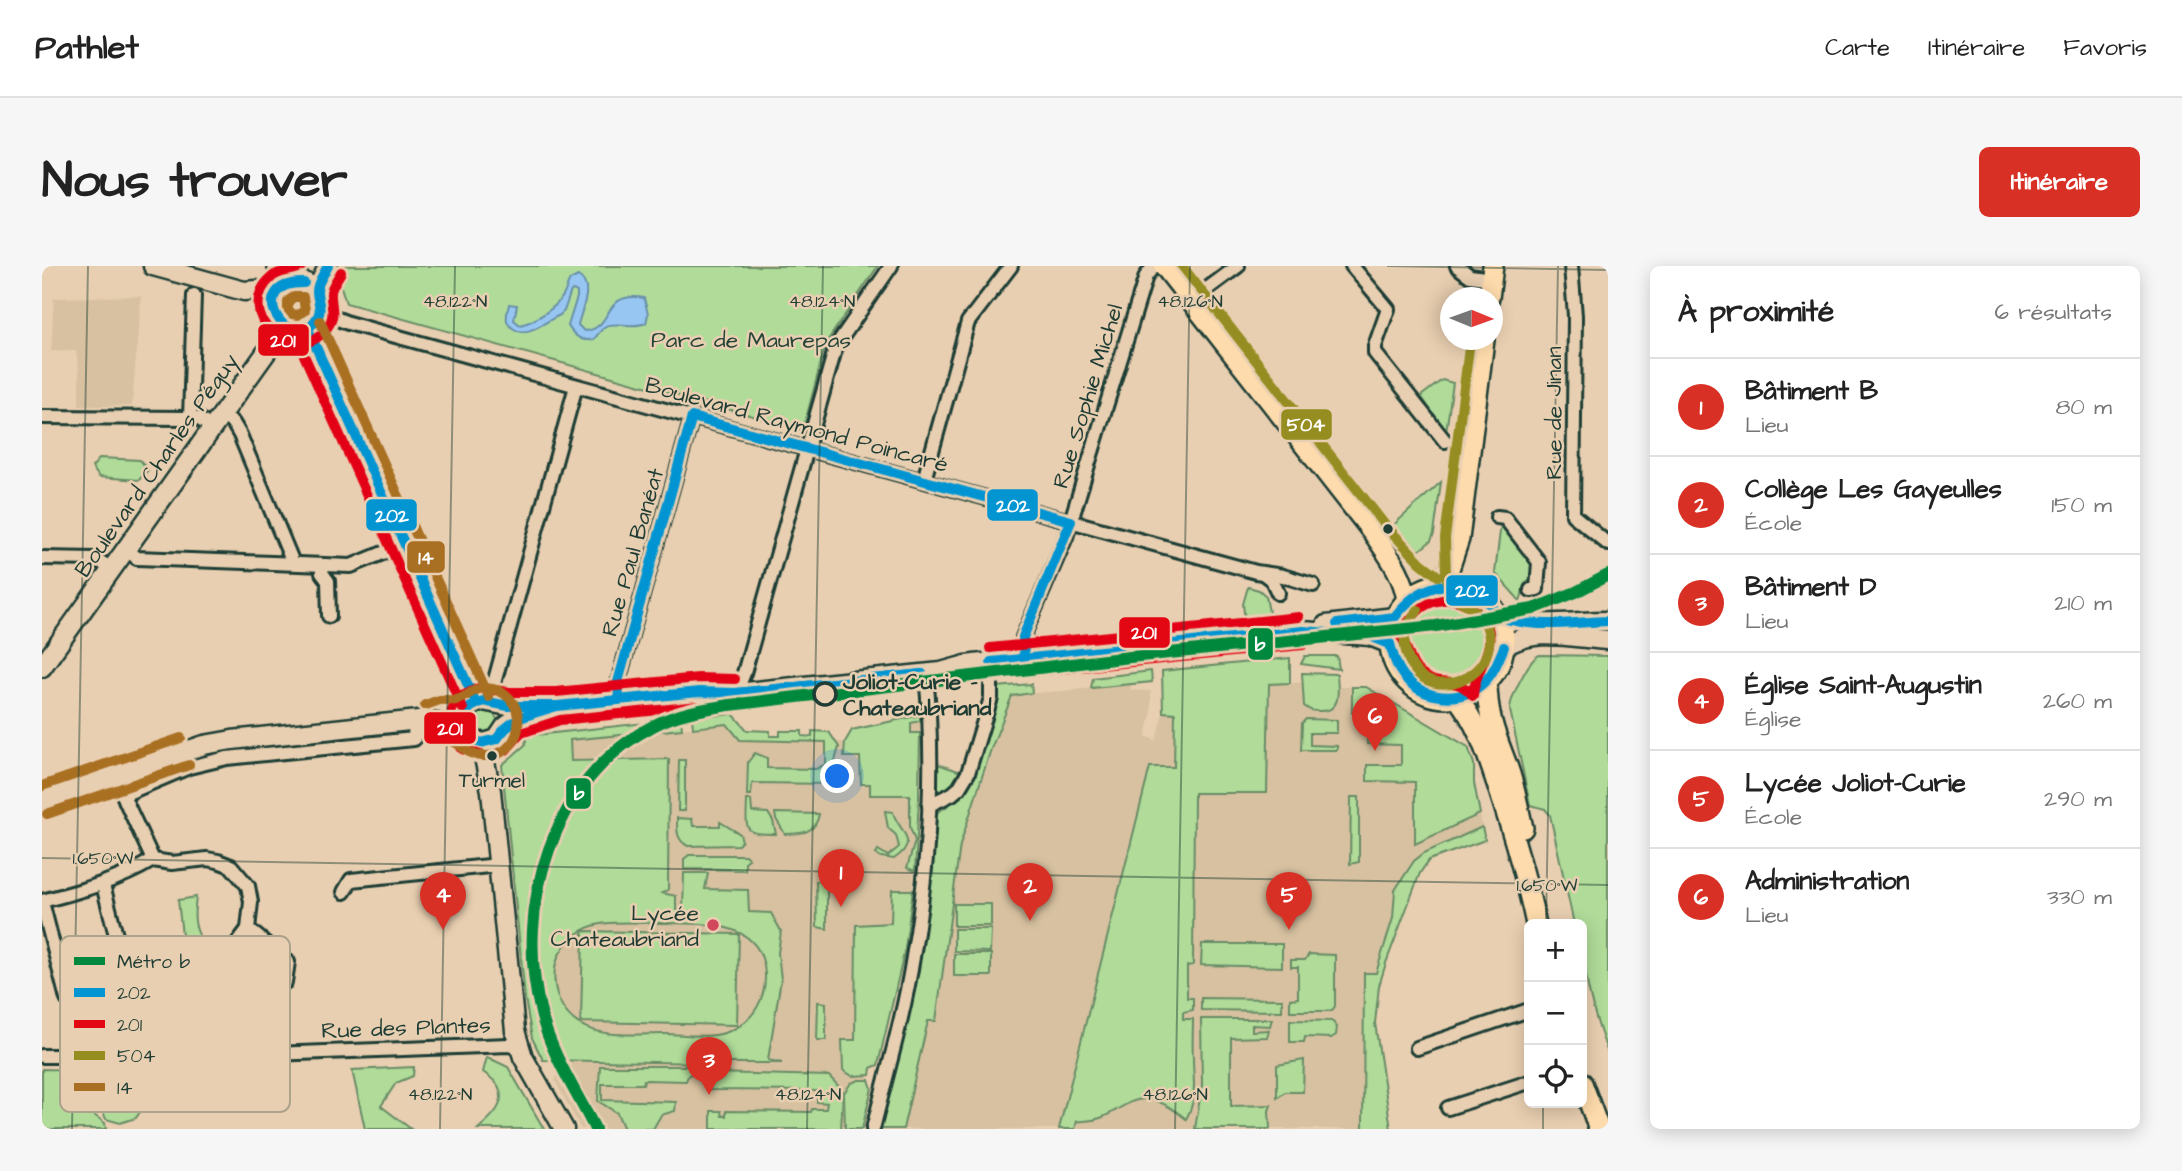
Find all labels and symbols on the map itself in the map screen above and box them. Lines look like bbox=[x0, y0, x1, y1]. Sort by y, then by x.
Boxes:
north arrow bbox=[1440, 287, 1503, 350]
text: 48.122°N bbox=[423, 289, 487, 314]
text: 48.124°N bbox=[789, 289, 855, 314]
text: 48.126°N bbox=[1157, 289, 1223, 314]
street label: Rue Sophie Michel bbox=[1045, 300, 1131, 492]
line badge: 201 bbox=[257, 323, 310, 357]
park label: Parc de Maurepas bbox=[651, 324, 851, 356]
text: 201 bbox=[269, 328, 296, 355]
street label: Rue de Jinan bbox=[1538, 346, 1570, 480]
street label: Boulevard Charles Péguy bbox=[67, 347, 247, 584]
street label: Boulevard Raymond Poincaré bbox=[641, 369, 952, 482]
line badge: 504 bbox=[1280, 408, 1333, 441]
text: 504 bbox=[1287, 412, 1325, 439]
street label: Rue Paul Banéat bbox=[594, 464, 672, 640]
line badge: 202 bbox=[986, 488, 1039, 522]
text: 202 bbox=[995, 493, 1030, 520]
line badge: 202 bbox=[365, 498, 418, 532]
text: 202 bbox=[374, 503, 409, 530]
unlabelled marker bbox=[1381, 522, 1395, 536]
line badge: 14 bbox=[406, 540, 446, 574]
text: 14 bbox=[418, 545, 434, 572]
line badge: 202 bbox=[1445, 574, 1499, 607]
text: 202 bbox=[1454, 578, 1489, 605]
line badge: 201 bbox=[1118, 616, 1171, 649]
text: 201 bbox=[1130, 620, 1157, 647]
line badge: b bbox=[1247, 627, 1274, 661]
text: b bbox=[1255, 632, 1266, 659]
place label: Joliot-Curie - Chateaubriand bbox=[842, 666, 992, 724]
marker: Joliot-Curie - Chateaubriand bbox=[813, 682, 837, 706]
pin: 6 bbox=[1352, 693, 1398, 751]
line badge: 201 bbox=[423, 711, 477, 745]
text: 201 bbox=[436, 716, 463, 743]
marker: Turmel bbox=[485, 749, 499, 763]
your location bbox=[820, 759, 854, 793]
place label: Turmel bbox=[459, 766, 525, 795]
line badge: b bbox=[565, 777, 592, 810]
text: b bbox=[574, 781, 585, 808]
text: 1.650°W bbox=[72, 846, 134, 871]
pin: 1 bbox=[818, 849, 864, 907]
pin: 2 bbox=[1007, 863, 1053, 921]
pin: 4 bbox=[420, 872, 466, 930]
pin: 5 bbox=[1266, 872, 1312, 930]
text: 1.650°W bbox=[1516, 873, 1578, 898]
place label: Lycée Chateaubriand bbox=[550, 897, 699, 955]
marker: Lycée Chateaubriand bbox=[705, 917, 721, 933]
legend bbox=[60, 936, 290, 1112]
text: Métro b bbox=[117, 949, 190, 976]
text: 202 bbox=[117, 980, 151, 1007]
street label: Rue des Plantes bbox=[321, 1009, 491, 1047]
text: 201 bbox=[117, 1012, 143, 1039]
pin: 3 bbox=[686, 1037, 732, 1095]
text: 504 bbox=[117, 1043, 155, 1070]
text: 14 bbox=[117, 1075, 132, 1102]
text: 48.122°N bbox=[408, 1082, 472, 1107]
text: 48.124°N bbox=[775, 1082, 841, 1107]
text: 48.126°N bbox=[1142, 1082, 1208, 1107]

